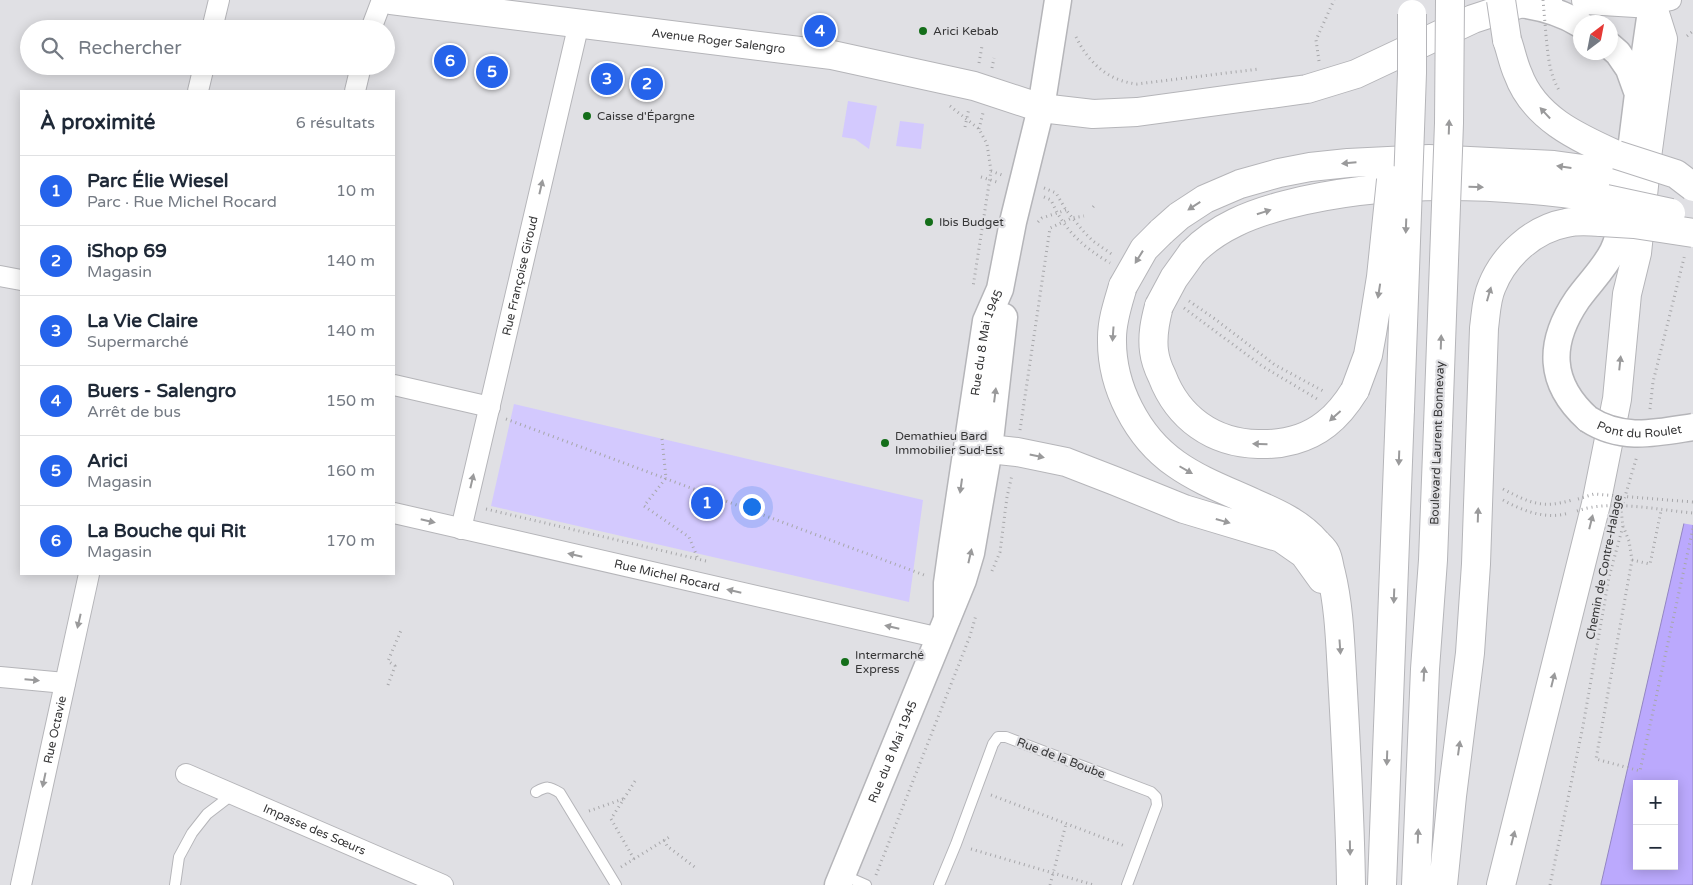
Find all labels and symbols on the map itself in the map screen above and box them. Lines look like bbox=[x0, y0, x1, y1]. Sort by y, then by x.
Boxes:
pin: 4 bbox=[804, 12, 836, 50]
north arrow bbox=[1573, 15, 1618, 60]
place label: Arici Kebab bbox=[933, 24, 999, 38]
marker: Arici Kebab bbox=[917, 25, 929, 37]
street label: Avenue Roger Salengro bbox=[651, 26, 786, 56]
pin: 6 bbox=[434, 42, 466, 80]
pin: 5 bbox=[476, 53, 508, 91]
pin: 3 bbox=[591, 60, 623, 98]
pin: 2 bbox=[631, 65, 663, 103]
one-way arrow bbox=[1539, 108, 1551, 120]
place label: Caisse d'Épargne bbox=[597, 109, 695, 123]
marker: Caisse d'Épargne bbox=[581, 110, 593, 122]
one-way arrow bbox=[1445, 119, 1453, 135]
one-way arrow bbox=[1341, 159, 1357, 167]
one-way arrow bbox=[1556, 163, 1572, 171]
one-way arrow bbox=[537, 179, 545, 194]
one-way arrow bbox=[1468, 183, 1484, 191]
one-way arrow bbox=[1188, 201, 1201, 211]
one-way arrow bbox=[1256, 208, 1271, 215]
street label: Rue Françoise Giroud bbox=[499, 215, 541, 337]
place label: Ibis Budget bbox=[939, 215, 1004, 229]
marker: Ibis Budget bbox=[923, 216, 935, 228]
one-way arrow bbox=[1402, 219, 1410, 235]
one-way arrow bbox=[1134, 251, 1144, 264]
one-way arrow bbox=[1374, 284, 1382, 300]
one-way arrow bbox=[1486, 286, 1494, 301]
street label: Rue du 8 Mai 1945 bbox=[968, 287, 1006, 397]
one-way arrow bbox=[1108, 326, 1116, 342]
one-way arrow bbox=[1437, 334, 1445, 350]
one-way arrow bbox=[1617, 354, 1625, 370]
street label: Boulevard Laurent Bonnevay bbox=[1427, 360, 1447, 525]
one-way arrow bbox=[991, 387, 999, 403]
one-way arrow bbox=[1329, 410, 1341, 422]
street label: Pont du Roulet bbox=[1595, 418, 1683, 441]
place label: Demathieu Bard Immobilier Sud-Est bbox=[895, 429, 1003, 457]
marker: Demathieu Bard Immobilier Sud-Est bbox=[879, 437, 891, 449]
one-way arrow bbox=[1252, 440, 1268, 448]
one-way arrow bbox=[1395, 450, 1403, 466]
one-way arrow bbox=[1029, 452, 1044, 460]
one-way arrow bbox=[1178, 466, 1193, 474]
one-way arrow bbox=[468, 474, 476, 489]
one-way arrow bbox=[956, 478, 964, 494]
pin: 1 bbox=[691, 484, 723, 522]
street label: Chemin de Contre-Halage bbox=[1583, 493, 1625, 641]
your location bbox=[739, 494, 765, 520]
one-way arrow bbox=[1474, 507, 1482, 523]
one-way arrow bbox=[1587, 515, 1595, 530]
one-way arrow bbox=[420, 517, 435, 525]
one-way arrow bbox=[1216, 517, 1231, 525]
one-way arrow bbox=[966, 548, 974, 563]
one-way arrow bbox=[568, 551, 583, 559]
street label: Rue Michel Rocard bbox=[613, 557, 721, 594]
one-way arrow bbox=[726, 587, 741, 595]
one-way arrow bbox=[1390, 588, 1398, 604]
one-way arrow bbox=[74, 614, 82, 630]
one-way arrow bbox=[885, 623, 900, 631]
one-way arrow bbox=[1337, 639, 1345, 655]
place label: Intermarché Express bbox=[855, 648, 924, 676]
marker: Intermarché Express bbox=[839, 656, 851, 668]
one-way arrow bbox=[1421, 666, 1429, 682]
one-way arrow bbox=[1549, 673, 1557, 688]
one-way arrow bbox=[25, 676, 41, 684]
street label: Rue Octavie bbox=[41, 694, 69, 765]
street label: Rue du 8 Mai 1945 bbox=[865, 699, 920, 805]
street label: Rue de la Boube bbox=[1015, 735, 1107, 781]
one-way arrow bbox=[1455, 739, 1463, 755]
one-way arrow bbox=[1383, 751, 1391, 767]
one-way arrow bbox=[40, 773, 48, 788]
street label: Impasse des Sœurs bbox=[261, 801, 368, 858]
one-way arrow bbox=[1414, 828, 1422, 844]
one-way arrow bbox=[1509, 830, 1517, 845]
one-way arrow bbox=[1346, 840, 1354, 856]

